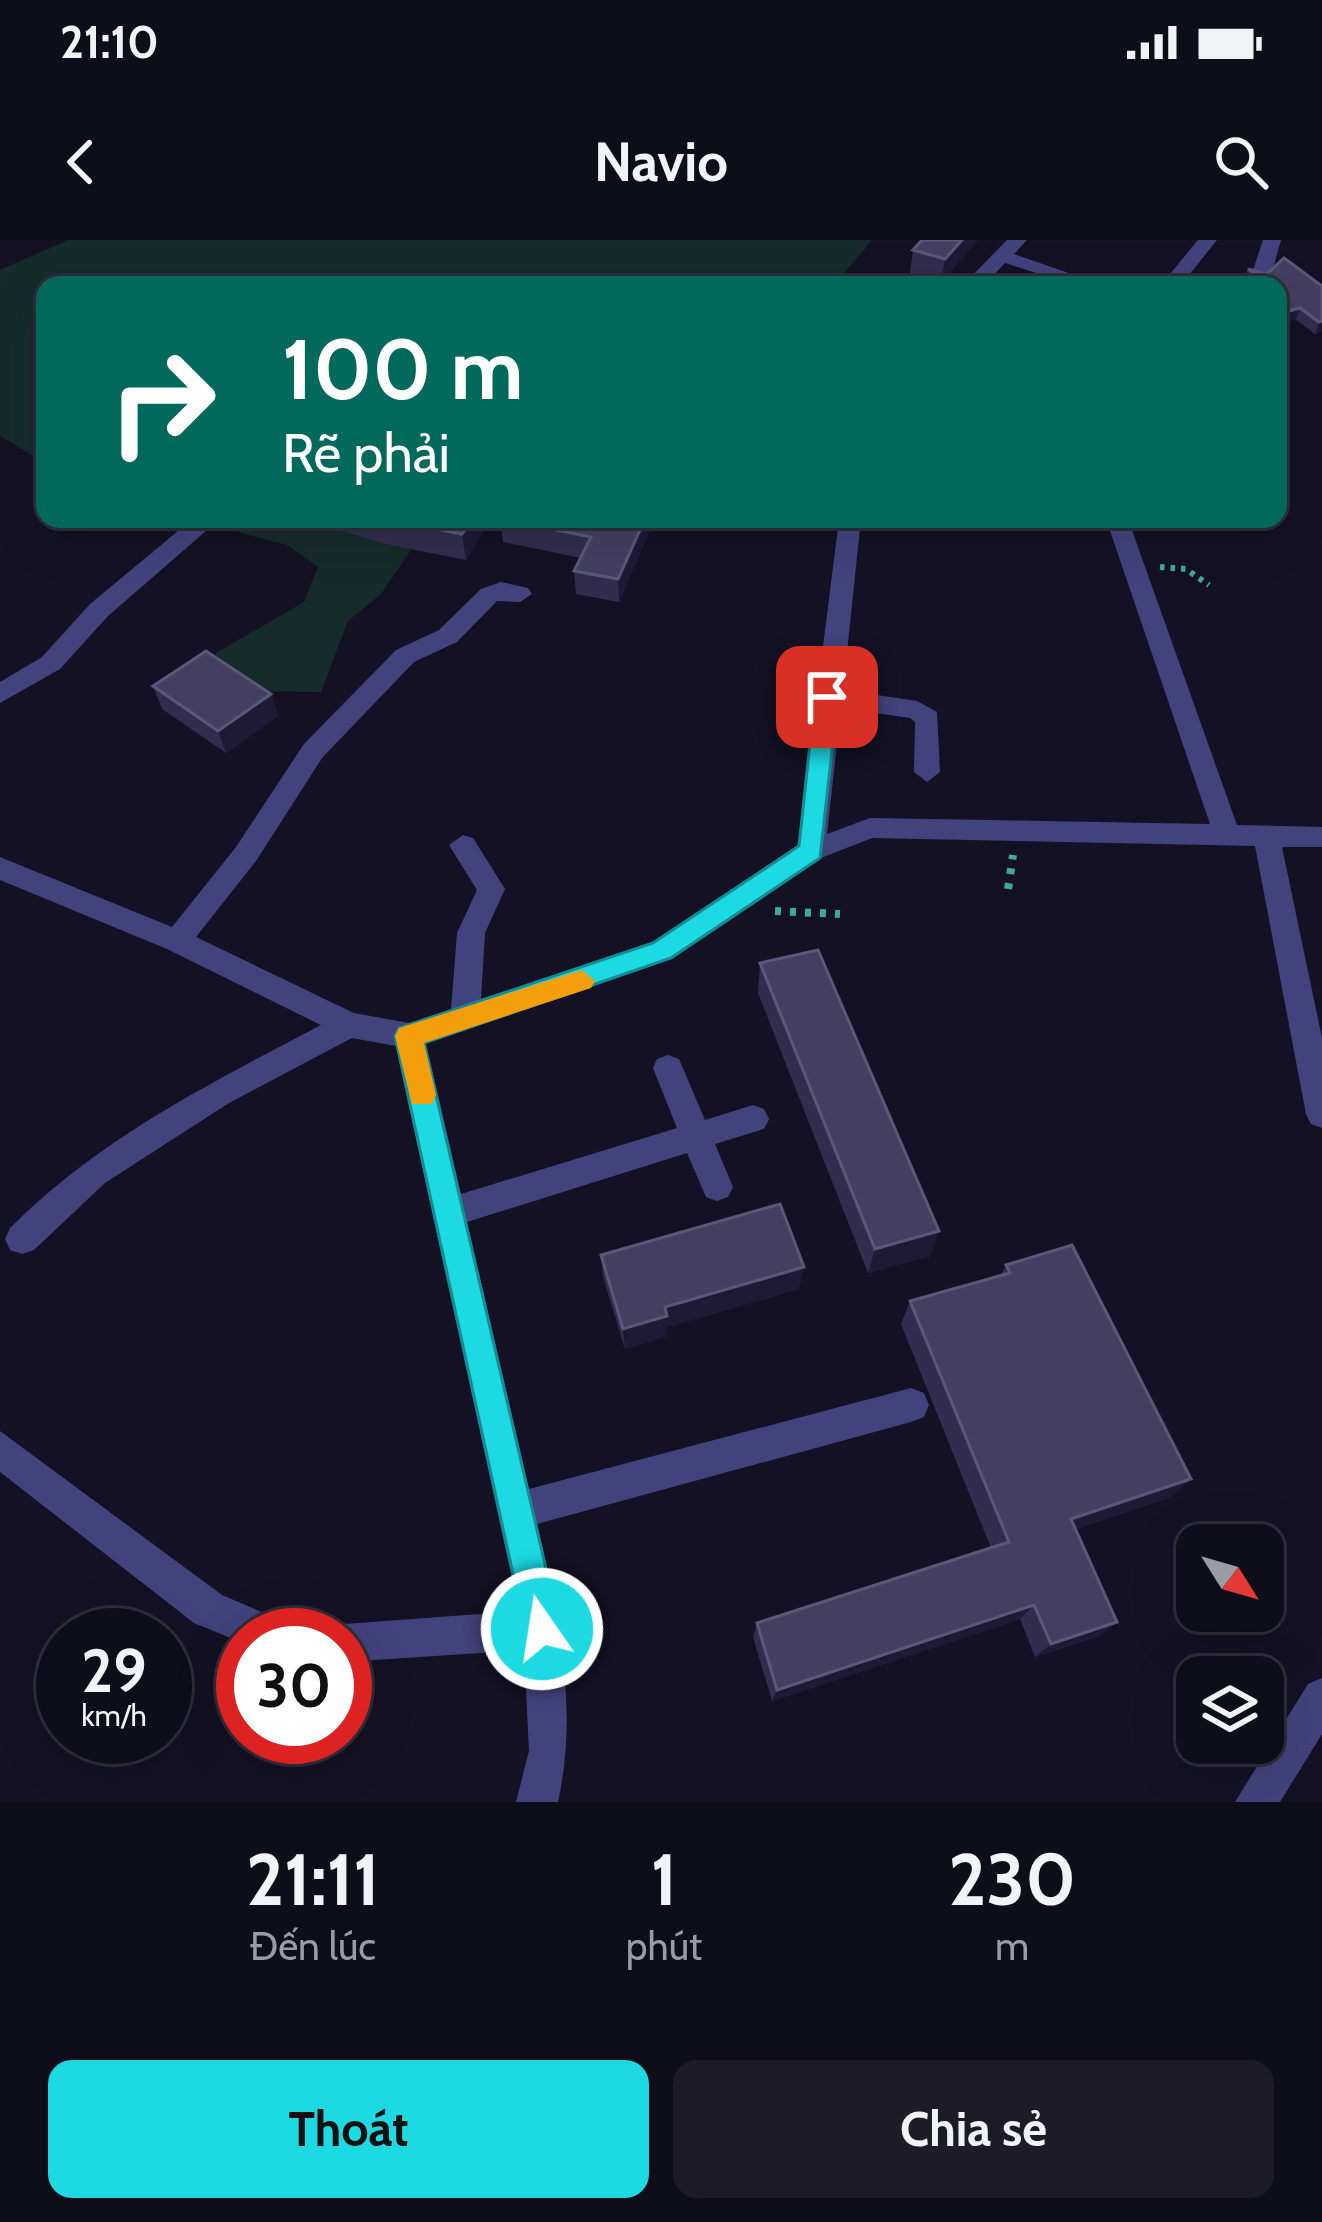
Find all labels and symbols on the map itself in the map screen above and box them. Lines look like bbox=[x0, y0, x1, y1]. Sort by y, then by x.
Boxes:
pin bbox=[776, 646, 878, 748]
north arrow bbox=[1176, 1524, 1284, 1632]
position arrow bbox=[479, 1566, 605, 1692]
speed limit sign: 30 bbox=[216, 1608, 372, 1764]

